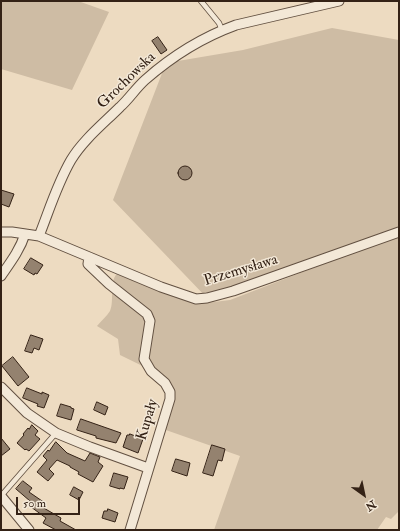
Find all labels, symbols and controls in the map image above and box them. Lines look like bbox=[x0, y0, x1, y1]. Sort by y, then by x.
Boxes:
street label: Grochowska bbox=[94, 49, 160, 113]
street label: Przemysława bbox=[202, 251, 280, 291]
street label: Kupały bbox=[133, 397, 163, 443]
north arrow bbox=[344, 475, 384, 515]
scale bar bbox=[18, 489, 82, 515]
text: 50 m bbox=[23, 496, 46, 511]
text: N bbox=[363, 497, 378, 514]

